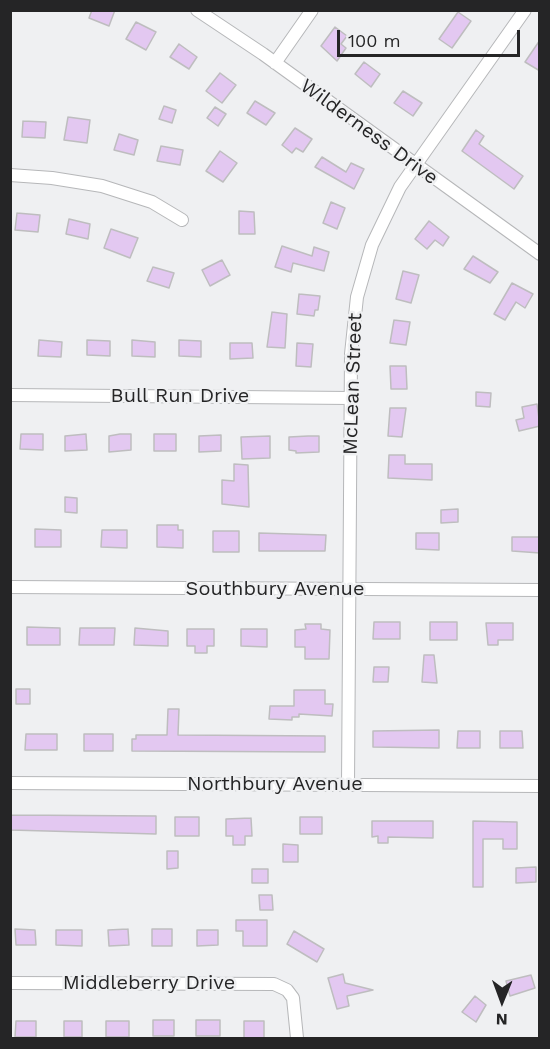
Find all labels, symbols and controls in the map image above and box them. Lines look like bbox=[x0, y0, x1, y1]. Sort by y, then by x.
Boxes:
scale bar bbox=[340, 18, 523, 56]
text: 100 m bbox=[348, 30, 401, 51]
street label: Wilderness Drive bbox=[295, 74, 443, 190]
street label: McLean Street bbox=[339, 313, 367, 455]
street label: Bull Run Drive bbox=[111, 384, 249, 408]
street label: Southbury Avenue bbox=[186, 577, 364, 601]
street label: Northbury Avenue bbox=[187, 772, 363, 796]
street label: Middleberry Drive bbox=[63, 971, 235, 995]
north arrow bbox=[472, 971, 532, 1031]
text: N bbox=[496, 1010, 508, 1029]

